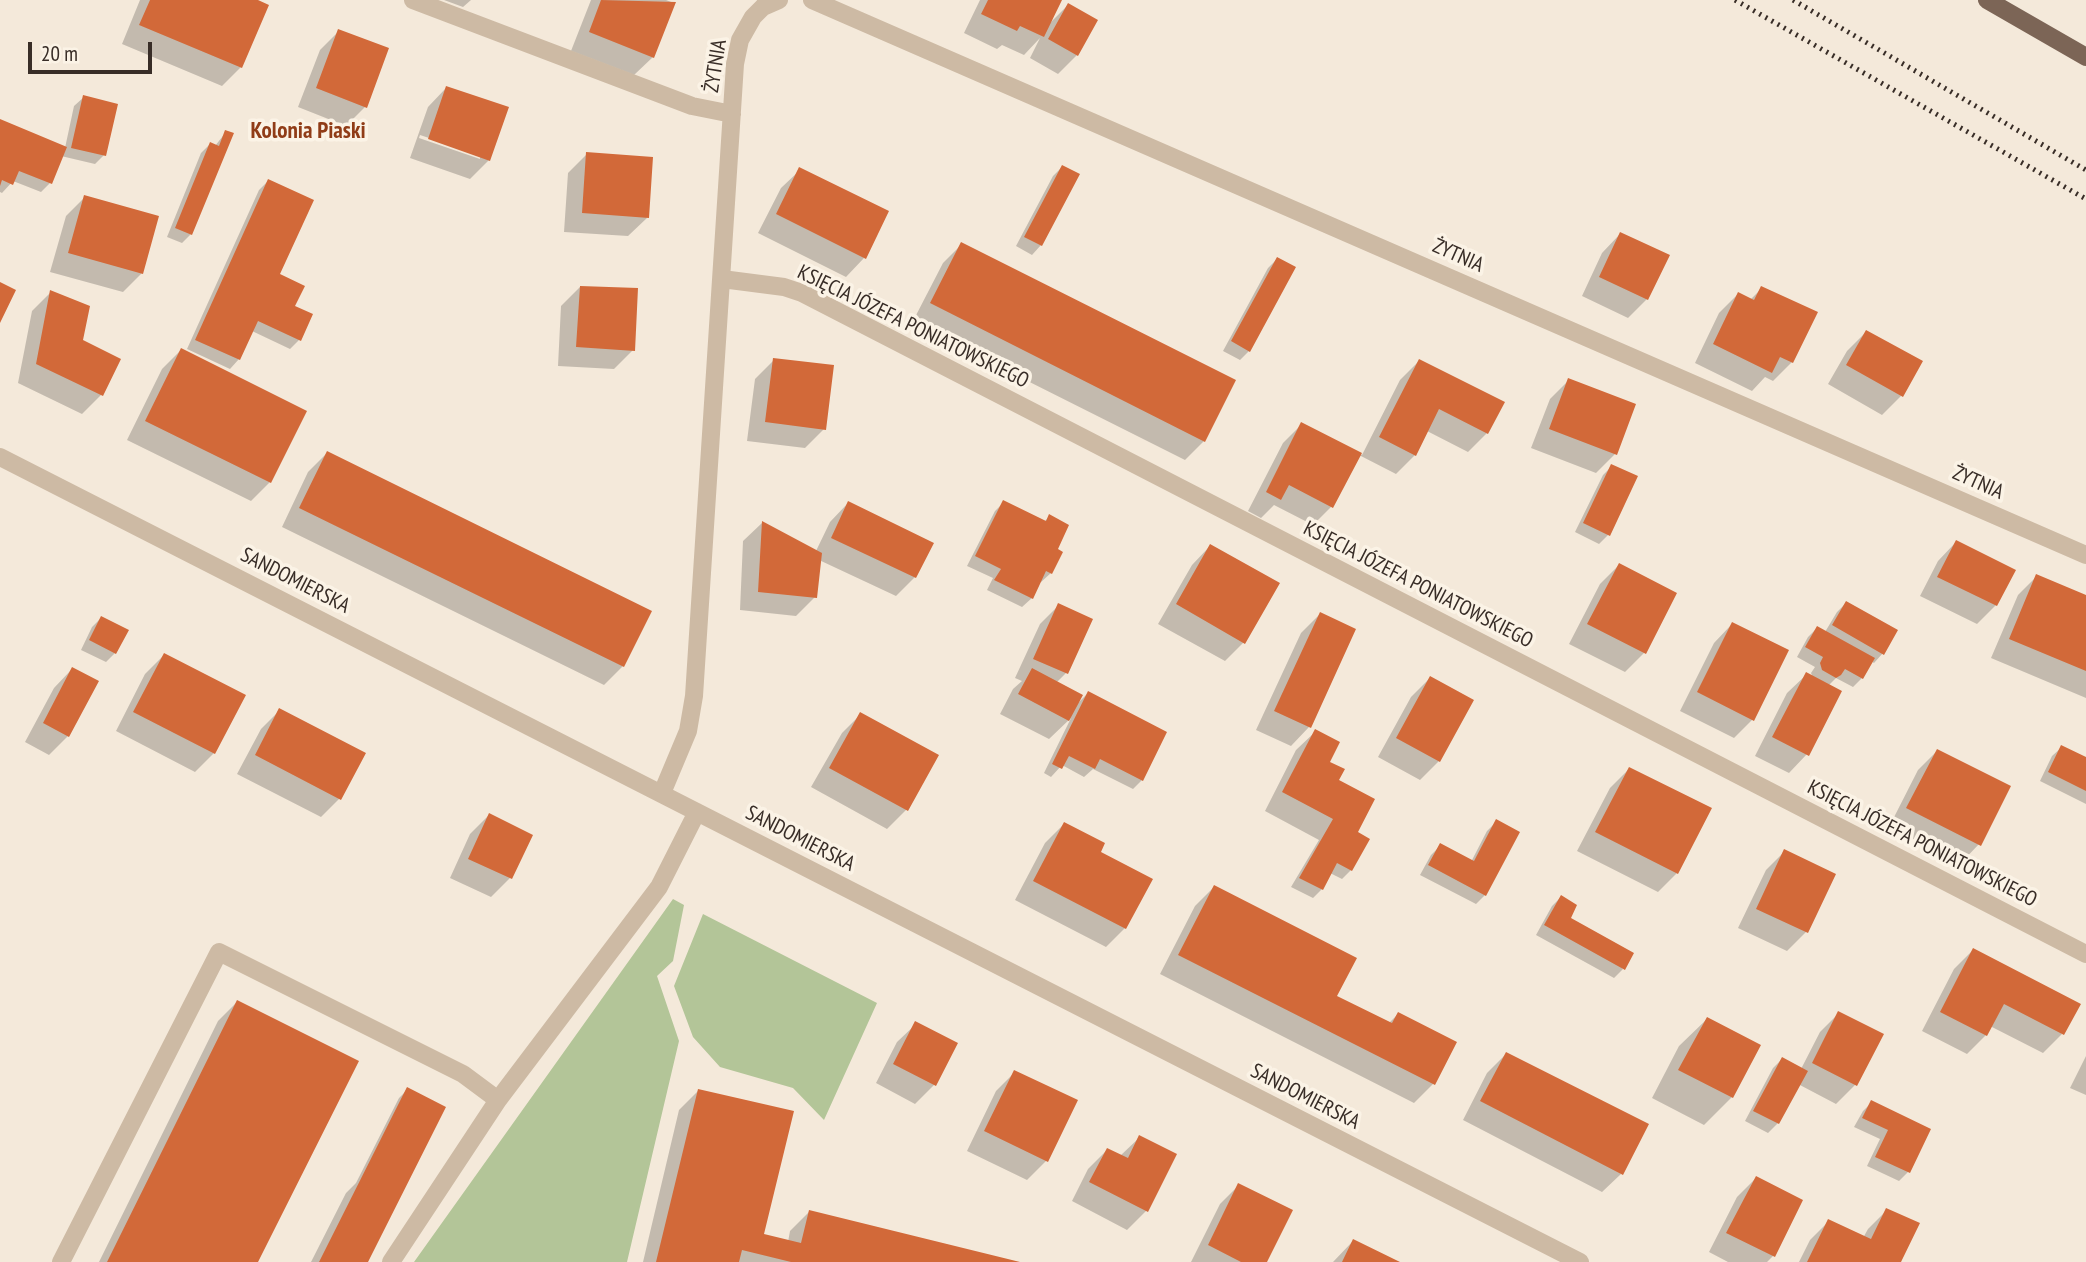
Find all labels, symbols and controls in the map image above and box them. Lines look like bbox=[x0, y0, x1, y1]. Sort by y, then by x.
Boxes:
scale bar bbox=[32, 28, 156, 72]
street label: ŻYTNIA bbox=[699, 38, 733, 94]
text: 20 m bbox=[41, 40, 78, 67]
district label: Kolonia Piaski bbox=[250, 117, 366, 145]
street label: ŻYTNIA bbox=[1429, 234, 1487, 278]
street label: KSIĘCIA JÓZEFA PONIATOWSKIEGO bbox=[793, 260, 1033, 394]
street label: ŻYTNIA bbox=[1949, 461, 2007, 505]
street label: KSIĘCIA JÓZEFA PONIATOWSKIEGO bbox=[1299, 516, 1537, 654]
street label: SANDOMIERSKA bbox=[236, 543, 354, 619]
street label: KSIĘCIA JÓZEFA PONIATOWSKIEGO bbox=[1803, 775, 2041, 913]
street label: SANDOMIERSKA bbox=[741, 801, 859, 877]
street label: SANDOMIERSKA bbox=[1246, 1059, 1364, 1135]

